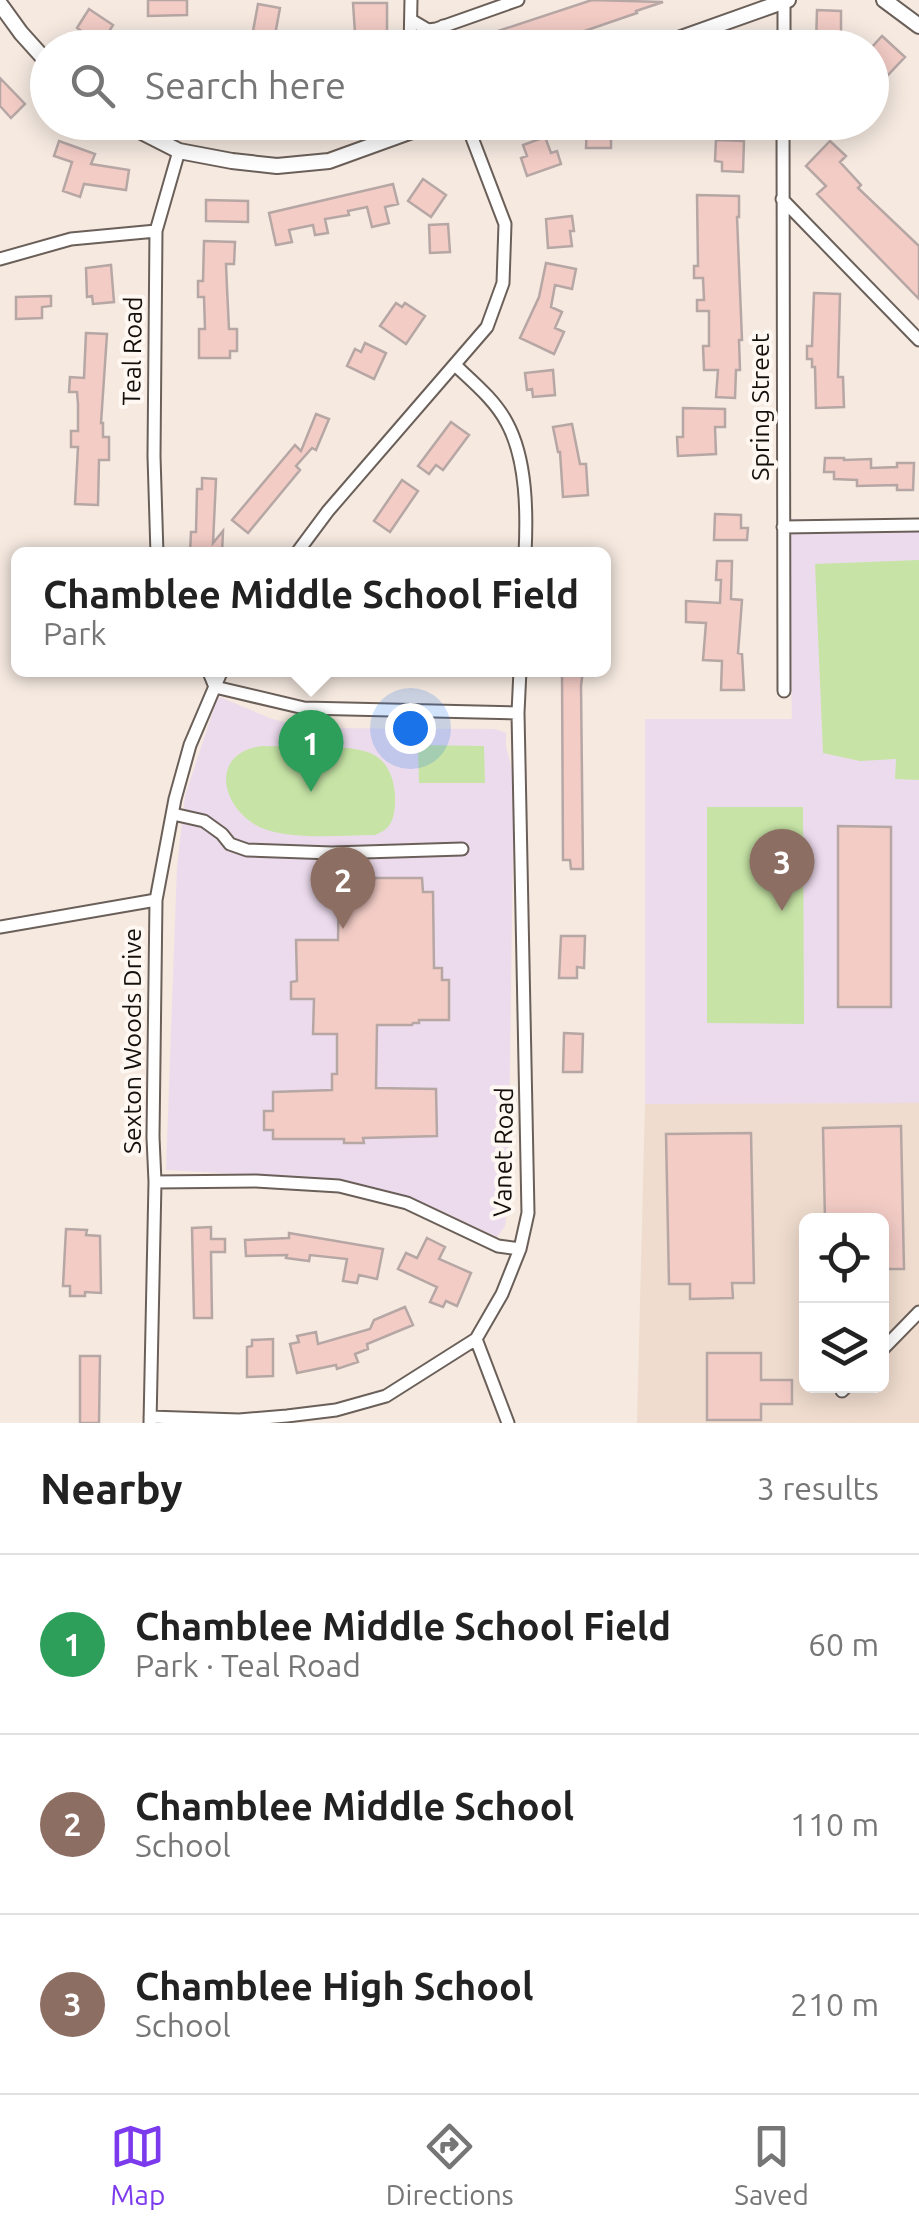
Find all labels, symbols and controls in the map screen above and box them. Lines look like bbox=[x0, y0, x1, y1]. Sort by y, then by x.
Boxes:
search box bbox=[30, 30, 889, 140]
icon: search bbox=[65, 58, 120, 113]
text: Search here bbox=[145, 64, 346, 106]
street label: Teal Road bbox=[117, 296, 147, 406]
street label: Spring Street bbox=[746, 333, 774, 481]
popup bbox=[11, 547, 611, 677]
text: Chamblee Middle School Field bbox=[43, 573, 579, 615]
text: Park bbox=[43, 615, 107, 651]
your location bbox=[385, 703, 436, 754]
pin: 1 bbox=[278, 710, 344, 792]
pin: 3 bbox=[750, 828, 814, 911]
pin: 2 bbox=[310, 846, 376, 929]
street label: Sexton Woods Drive bbox=[118, 928, 146, 1154]
street label: Vanet Road bbox=[488, 1087, 518, 1217]
map controls bbox=[799, 1213, 889, 1393]
button: locate bbox=[799, 1213, 889, 1303]
button: layers bbox=[799, 1303, 889, 1393]
text: Nearby bbox=[40, 1465, 183, 1512]
text: 3 results bbox=[757, 1470, 879, 1506]
text: Chamblee Middle School Field bbox=[135, 1605, 671, 1647]
text: 1 bbox=[63, 1626, 82, 1662]
text: 60 m bbox=[808, 1626, 879, 1662]
text: Park · Teal Road bbox=[135, 1647, 361, 1683]
text: Chamblee Middle School bbox=[135, 1785, 574, 1827]
text: 2 bbox=[63, 1806, 82, 1842]
text: 110 m bbox=[790, 1806, 879, 1842]
text: School bbox=[135, 1827, 231, 1863]
text: Chamblee High School bbox=[135, 1965, 533, 2007]
text: 3 bbox=[63, 1986, 82, 2022]
text: 210 m bbox=[790, 1986, 879, 2022]
text: School bbox=[135, 2007, 231, 2043]
tab: Map bbox=[110, 2119, 165, 2210]
tab: Directions bbox=[386, 2119, 514, 2210]
tab: Saved bbox=[734, 2119, 809, 2210]

